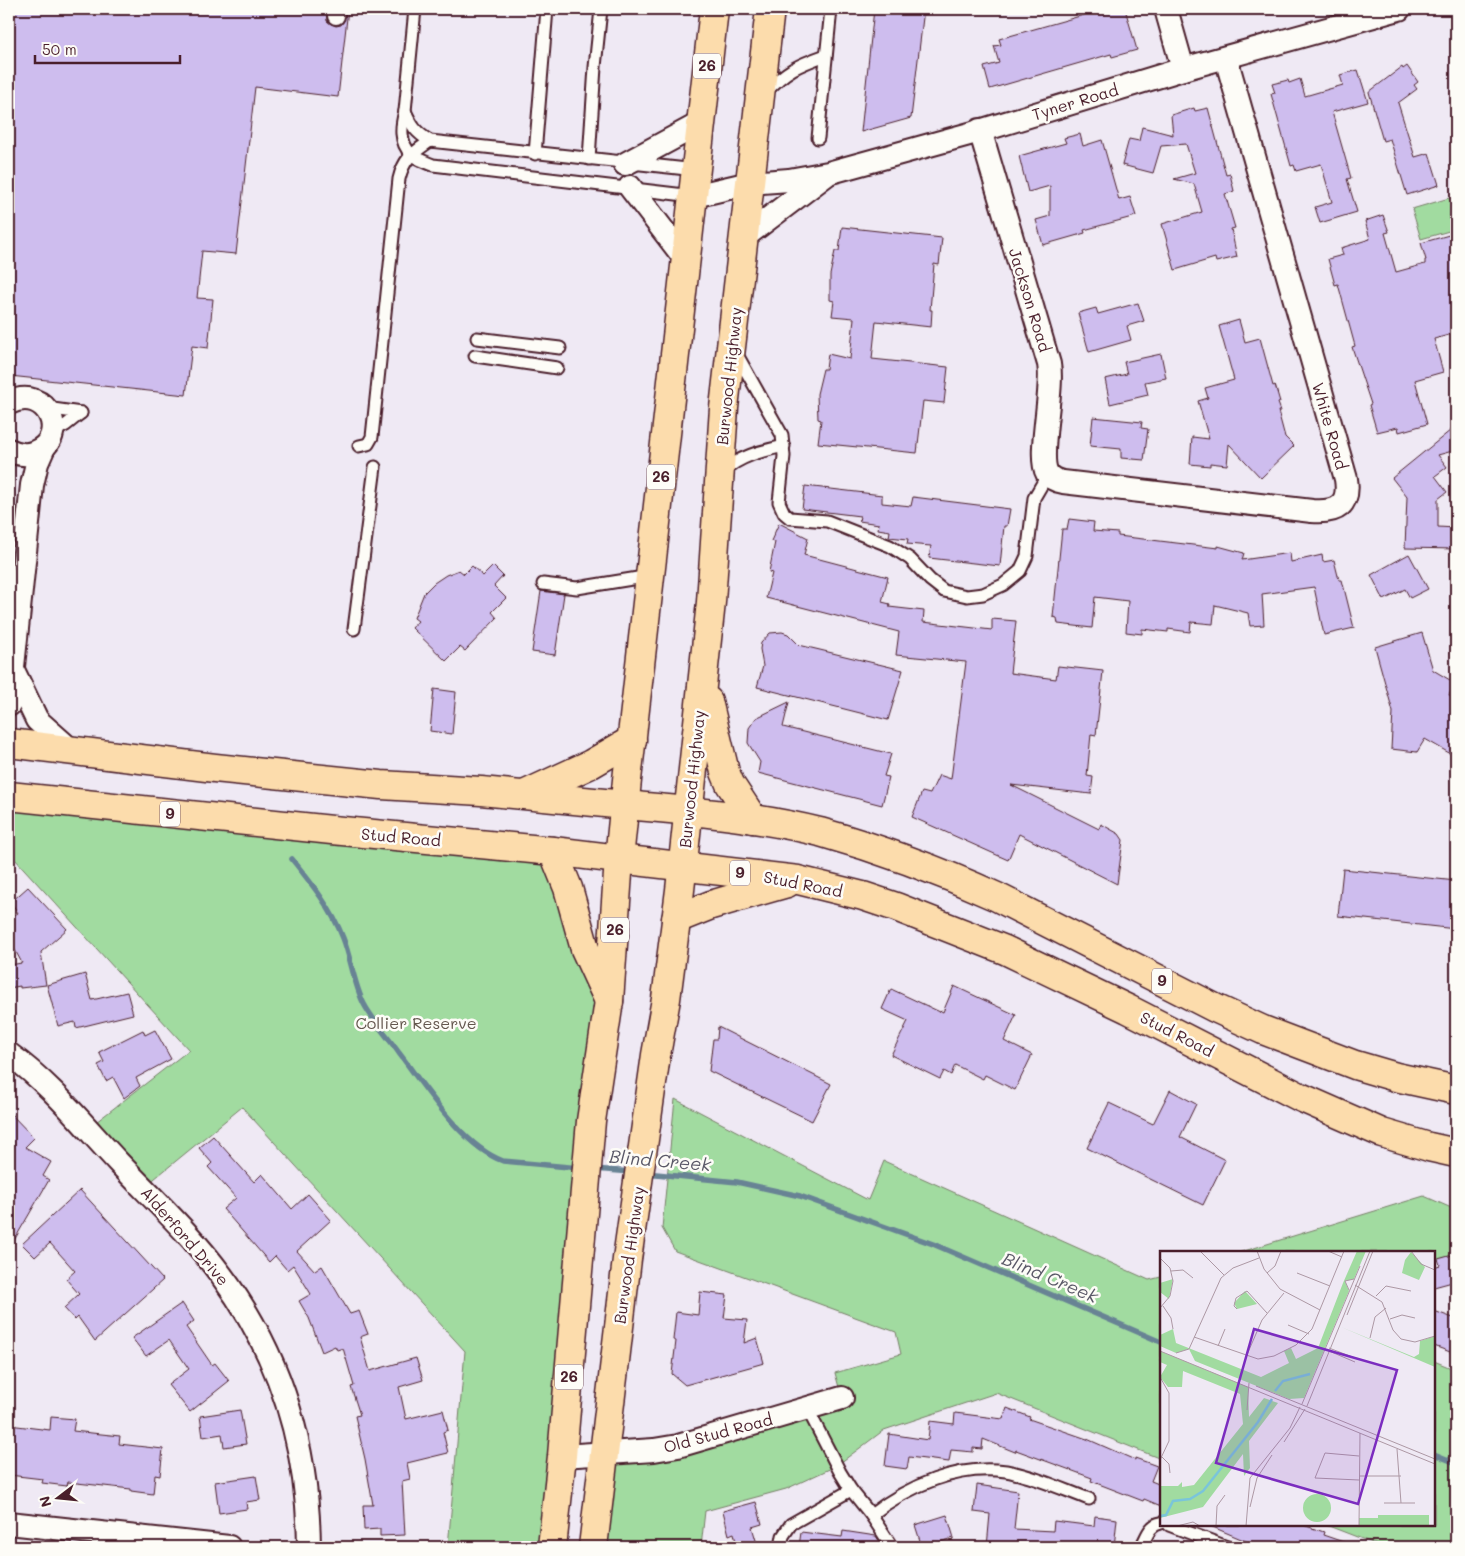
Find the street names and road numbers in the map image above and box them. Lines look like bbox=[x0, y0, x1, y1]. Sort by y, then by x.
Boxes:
road number: 26 bbox=[693, 54, 721, 78]
street label: Tyner Road bbox=[1029, 78, 1121, 125]
street label: Jackson Road bbox=[1005, 245, 1056, 354]
street label: Burwood Highway bbox=[711, 306, 746, 446]
street label: White Road bbox=[1308, 380, 1353, 472]
road number: 26 bbox=[647, 464, 675, 490]
street label: Burwood Highway bbox=[674, 709, 709, 849]
road number: 9 bbox=[160, 802, 180, 826]
street label: Stud Road bbox=[360, 823, 442, 850]
road number: 9 bbox=[730, 860, 750, 886]
street label: Stud Road bbox=[762, 866, 844, 901]
road number: 26 bbox=[601, 918, 629, 942]
road number: 9 bbox=[1152, 968, 1172, 994]
street label: Stud Road bbox=[1137, 1006, 1218, 1061]
street label: Alderford Drive bbox=[137, 1182, 234, 1290]
street label: Burwood Highway bbox=[608, 1185, 649, 1325]
road number: 26 bbox=[555, 1364, 583, 1390]
street label: Old Stud Road bbox=[661, 1408, 775, 1457]

